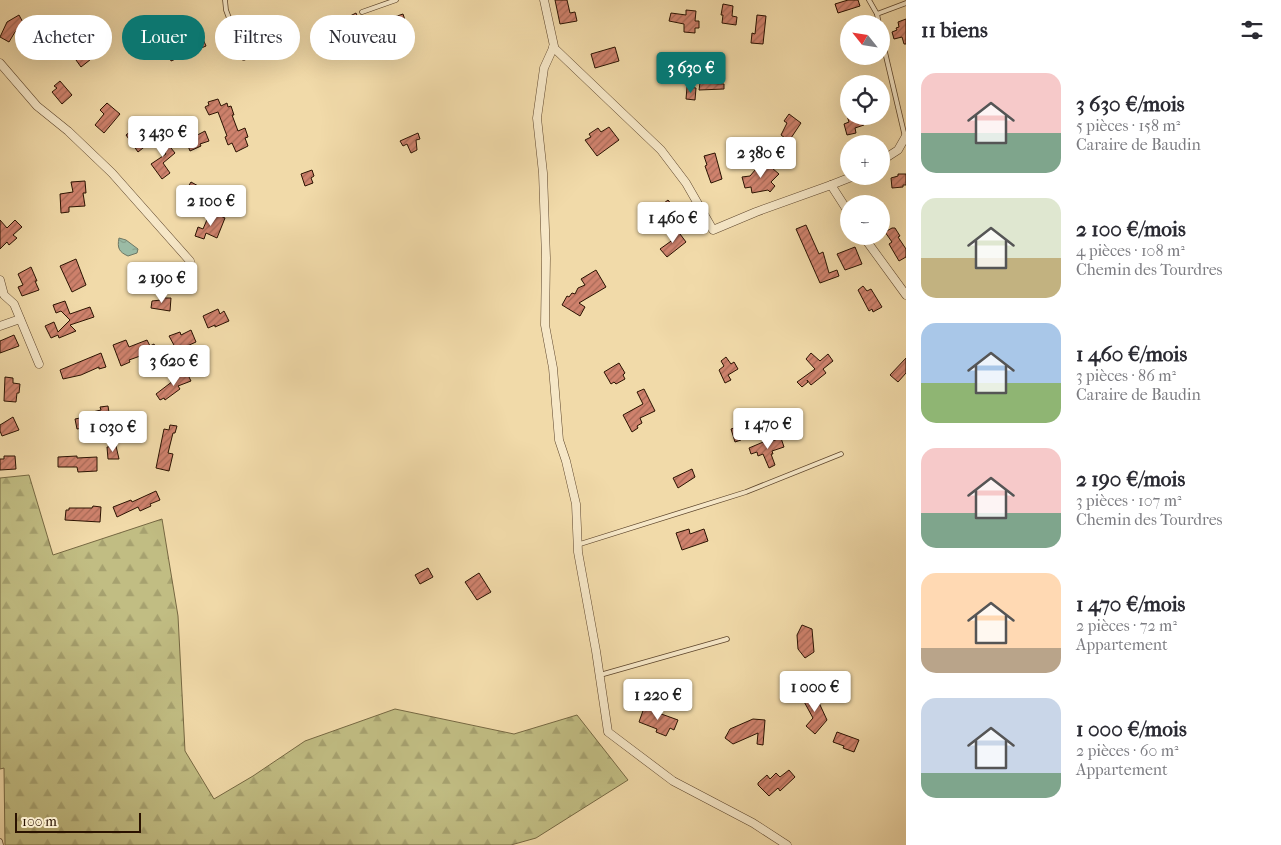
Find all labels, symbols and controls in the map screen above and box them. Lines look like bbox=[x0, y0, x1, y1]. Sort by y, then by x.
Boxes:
chip: Acheter bbox=[15, 15, 112, 60]
chip: Louer bbox=[122, 15, 205, 60]
chip: Filtres bbox=[215, 15, 300, 60]
chip: Nouveau bbox=[310, 15, 415, 60]
north arrow bbox=[840, 15, 890, 65]
map controls bbox=[840, 15, 890, 245]
icon: filters bbox=[1238, 16, 1266, 44]
text: 11 biens bbox=[921, 18, 988, 42]
pin: 3 630 € bbox=[645, 52, 737, 94]
text: 3 630 € bbox=[668, 58, 714, 77]
button: locate bbox=[840, 75, 890, 125]
text: 3 630 €/mois bbox=[1076, 92, 1185, 116]
icon: home bbox=[961, 93, 1021, 153]
pin: 3 430 € bbox=[117, 116, 209, 158]
text: 5 pièces · 158 m² bbox=[1076, 116, 1180, 135]
text: 3 430 € bbox=[139, 122, 187, 141]
button: + bbox=[840, 135, 890, 185]
text: Caraire de Baudin bbox=[1076, 135, 1201, 154]
pin: 2 380 € bbox=[715, 136, 807, 179]
text: 2 380 € bbox=[737, 143, 785, 162]
pin: 2 100 € bbox=[165, 184, 257, 227]
text: 2 100 € bbox=[187, 191, 235, 210]
button: − bbox=[840, 195, 890, 245]
pin: 1 460 € bbox=[627, 202, 719, 244]
text: 1 460 € bbox=[648, 208, 698, 227]
text: 2 100 €/mois bbox=[1076, 217, 1186, 241]
icon: home bbox=[961, 218, 1021, 278]
text: 4 pièces · 108 m² bbox=[1076, 241, 1185, 260]
text: Chemin des Tourdres bbox=[1076, 260, 1222, 279]
pin: 2 190 € bbox=[116, 262, 208, 304]
text: 2 190 € bbox=[138, 268, 186, 287]
text: 1 460 €/mois bbox=[1076, 342, 1187, 366]
icon: home bbox=[961, 343, 1021, 403]
pin: 3 620 € bbox=[128, 344, 220, 387]
text: 3 620 € bbox=[150, 351, 198, 370]
text: 3 pièces · 86 m² bbox=[1076, 366, 1176, 385]
text: Caraire de Baudin bbox=[1076, 385, 1201, 404]
pin: 1 470 € bbox=[722, 408, 814, 450]
pin: 1 030 € bbox=[67, 410, 159, 453]
text: 1 470 € bbox=[744, 414, 792, 433]
text: 1 030 € bbox=[90, 417, 136, 436]
text: 2 190 €/mois bbox=[1076, 467, 1185, 491]
icon: home bbox=[961, 468, 1021, 528]
text: 3 pièces · 107 m² bbox=[1076, 491, 1182, 510]
text: Chemin des Tourdres bbox=[1076, 510, 1222, 529]
text: 1 470 €/mois bbox=[1076, 592, 1185, 616]
icon: home bbox=[961, 593, 1021, 653]
text: 2 pièces · 72 m² bbox=[1076, 616, 1177, 635]
text: Appartement bbox=[1076, 635, 1168, 654]
pin: 1 000 € bbox=[769, 670, 861, 713]
text: 1 000 € bbox=[791, 677, 839, 696]
pin: 1 220 € bbox=[612, 678, 704, 721]
text: 1 220 € bbox=[634, 685, 682, 704]
text: 1 000 €/mois bbox=[1076, 717, 1187, 741]
icon: home bbox=[961, 718, 1021, 778]
text: 2 pièces · 60 m² bbox=[1076, 741, 1179, 760]
text: Appartement bbox=[1076, 760, 1168, 779]
scale bar bbox=[15, 810, 141, 833]
text: 100 m bbox=[22, 813, 57, 830]

